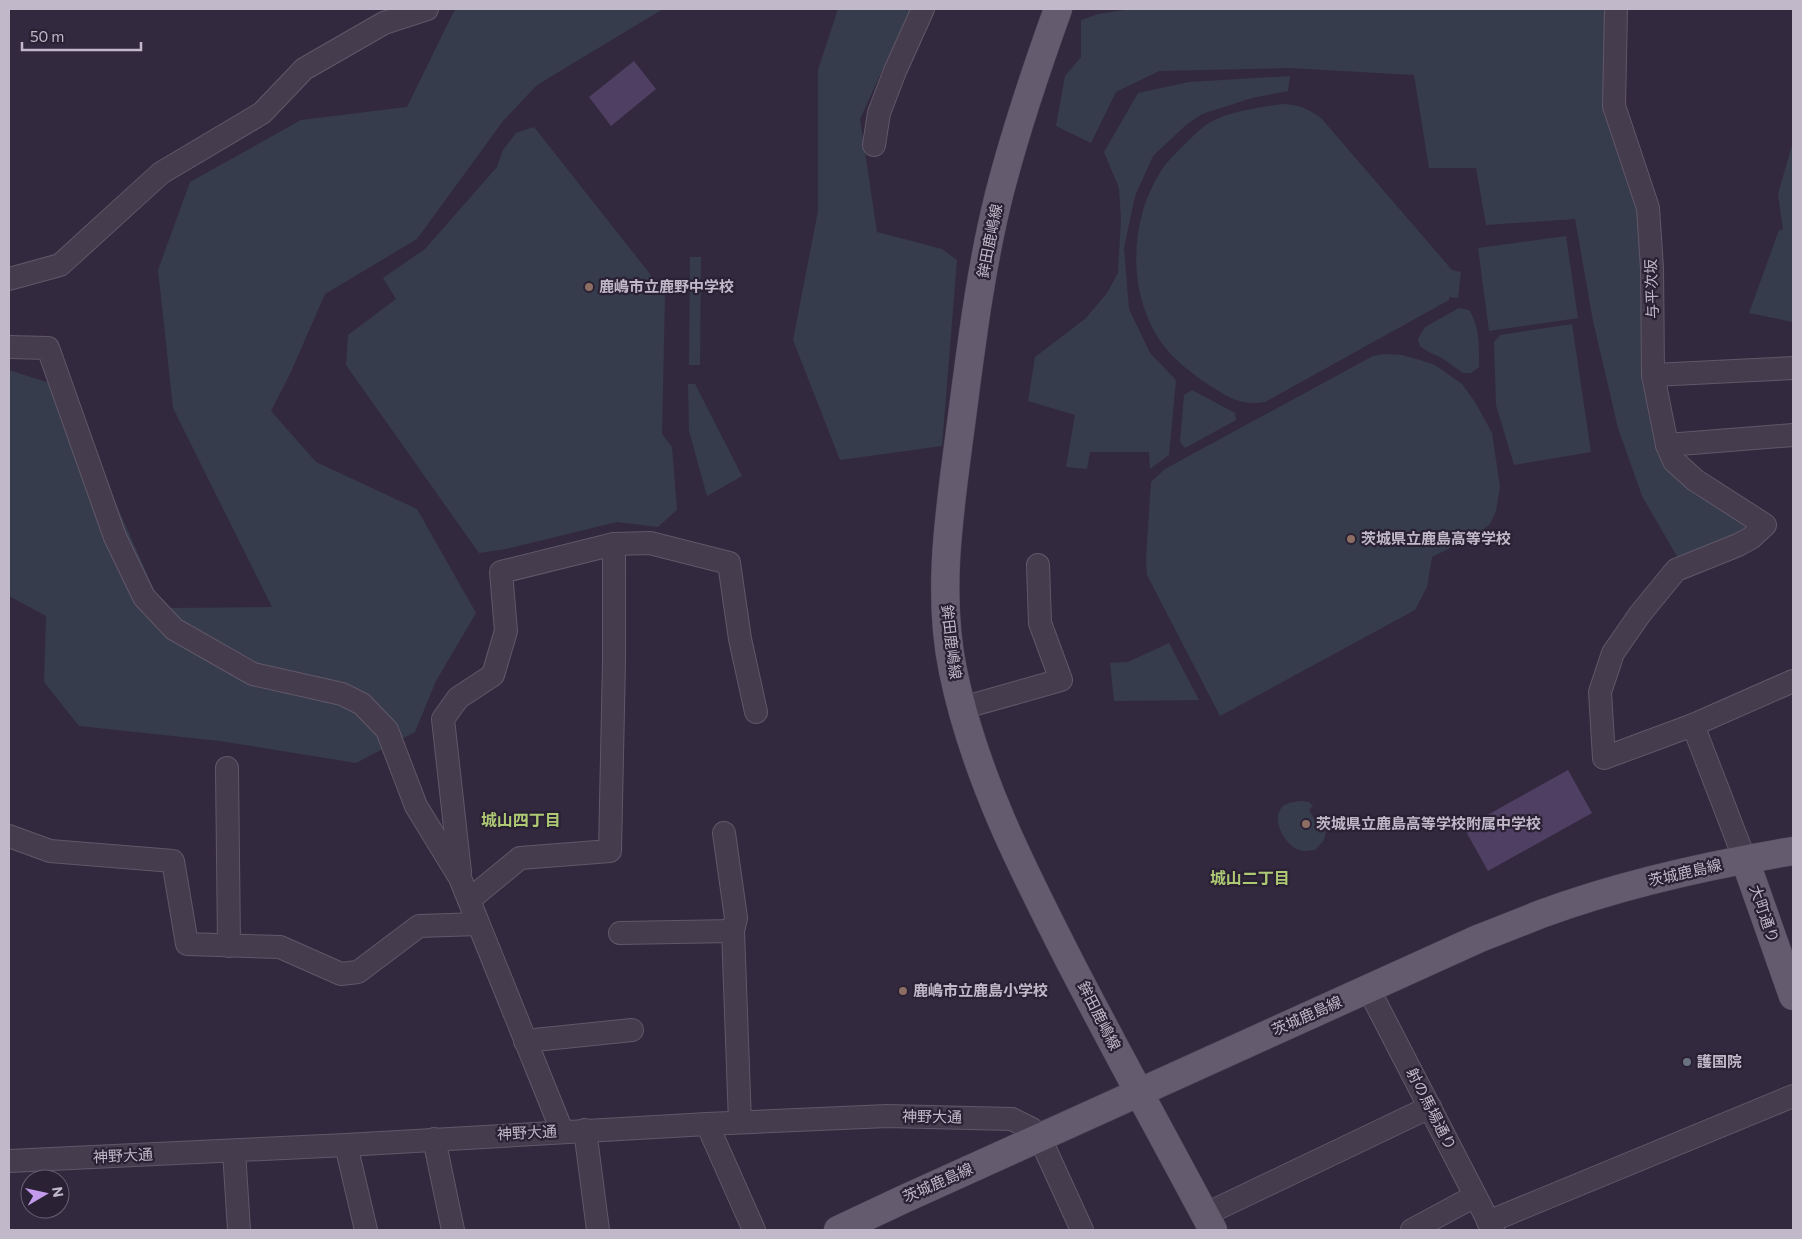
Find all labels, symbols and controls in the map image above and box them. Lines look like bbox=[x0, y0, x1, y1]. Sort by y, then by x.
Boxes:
scale bar bbox=[22, 20, 141, 52]
text: 50 m bbox=[30, 27, 64, 45]
street label: 鉾田鹿嶋線 bbox=[973, 202, 1005, 279]
street label: 与平次坂 bbox=[1641, 259, 1661, 319]
place label: 鹿嶋市立鹿野中学校 bbox=[599, 277, 734, 295]
marker: 鹿嶋市立鹿野中学校 bbox=[583, 281, 595, 293]
place label: 茨城県立鹿島高等学校 bbox=[1361, 529, 1511, 547]
marker: 茨城県立鹿島高等学校 bbox=[1345, 533, 1357, 545]
street label: 鉾田鹿嶋線 bbox=[938, 604, 965, 680]
district label: 城山四丁目 bbox=[481, 810, 561, 829]
place label: 茨城県立鹿島高等学校附属中学校 bbox=[1316, 814, 1541, 832]
marker: 茨城県立鹿島高等学校附属中学校 bbox=[1300, 818, 1312, 830]
street label: 茨城鹿島線 bbox=[1646, 855, 1723, 889]
district label: 城山二丁目 bbox=[1210, 868, 1290, 887]
street label: 大町通り bbox=[1747, 882, 1783, 945]
street label: 鉾田鹿嶋線 bbox=[1075, 978, 1125, 1053]
place label: 鹿嶋市立鹿島小学校 bbox=[913, 981, 1048, 999]
marker: 鹿嶋市立鹿島小学校 bbox=[897, 985, 909, 997]
street label: 茨城鹿島線 bbox=[1269, 992, 1345, 1039]
place label: 護国院 bbox=[1697, 1052, 1742, 1070]
marker: 護国院 bbox=[1681, 1056, 1693, 1068]
street label: 射の馬場通り bbox=[1403, 1064, 1460, 1153]
street label: 神野大通 bbox=[902, 1106, 962, 1126]
street label: 神野大通 bbox=[497, 1121, 557, 1143]
street label: 神野大通 bbox=[93, 1144, 153, 1166]
street label: 茨城鹿島線 bbox=[900, 1159, 976, 1206]
north arrow bbox=[20, 1169, 70, 1219]
text: N bbox=[49, 1185, 68, 1198]

